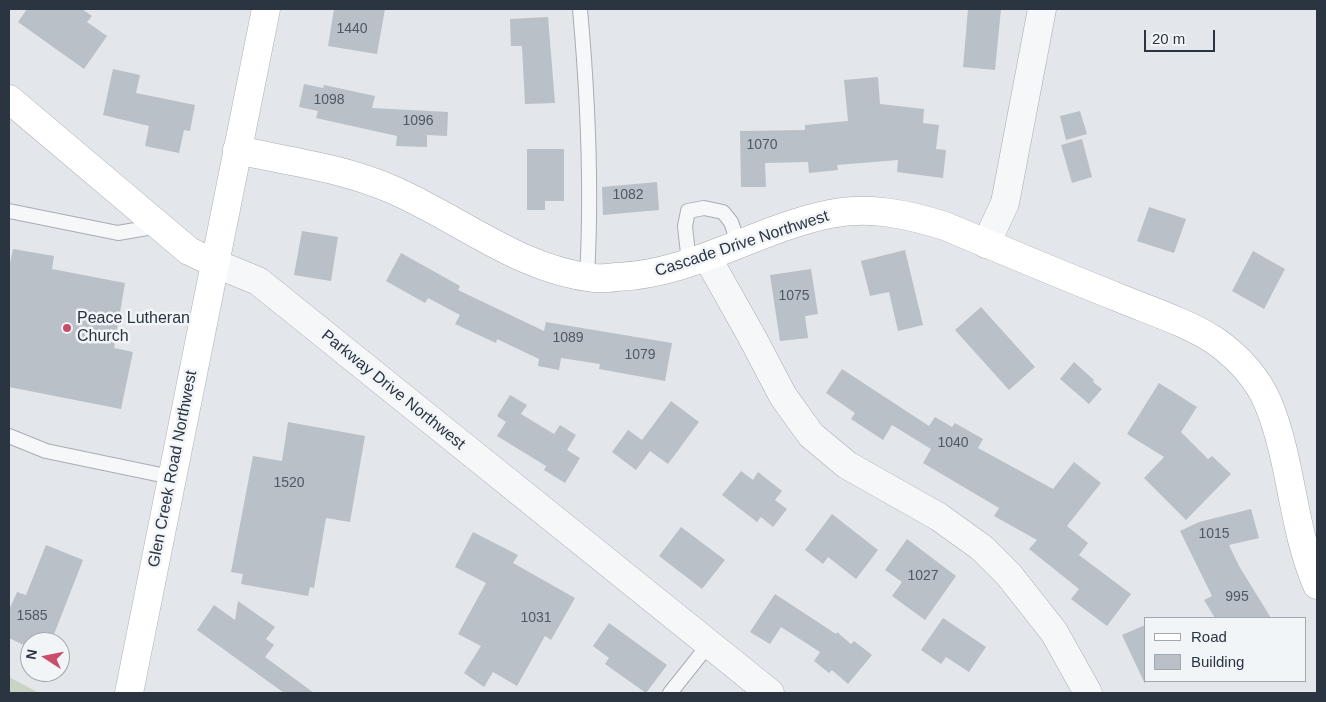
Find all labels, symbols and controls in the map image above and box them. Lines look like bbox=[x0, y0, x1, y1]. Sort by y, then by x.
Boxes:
scale bar bbox=[1146, 20, 1217, 52]
house number: 1440 bbox=[336, 21, 368, 37]
text: 20 m bbox=[1152, 30, 1185, 47]
house number: 1098 bbox=[313, 92, 345, 108]
house number: 1096 bbox=[402, 113, 434, 129]
house number: 1070 bbox=[746, 137, 778, 153]
house number: 1082 bbox=[612, 187, 644, 203]
street label: Cascade Drive Northwest bbox=[653, 207, 831, 281]
house number: 1075 bbox=[778, 288, 810, 304]
place label: Peace Lutheran Church bbox=[77, 309, 190, 347]
marker: Peace Lutheran Church bbox=[61, 322, 73, 334]
street label: Parkway Drive Northwest bbox=[317, 326, 469, 454]
house number: 1089 bbox=[552, 330, 584, 346]
house number: 1079 bbox=[624, 347, 656, 363]
street label: Glen Creek Road Northwest bbox=[144, 369, 202, 569]
house number: 1040 bbox=[937, 435, 969, 451]
house number: 1520 bbox=[273, 475, 305, 491]
house number: 1015 bbox=[1198, 526, 1230, 542]
house number: 1027 bbox=[907, 568, 939, 584]
house number: 995 bbox=[1225, 589, 1249, 605]
house number: 1585 bbox=[16, 608, 48, 624]
house number: 1031 bbox=[520, 610, 552, 626]
legend bbox=[1144, 617, 1306, 682]
text: Road bbox=[1191, 628, 1227, 645]
north arrow bbox=[20, 632, 70, 682]
text: N bbox=[22, 648, 40, 661]
text: Building bbox=[1191, 653, 1244, 670]

